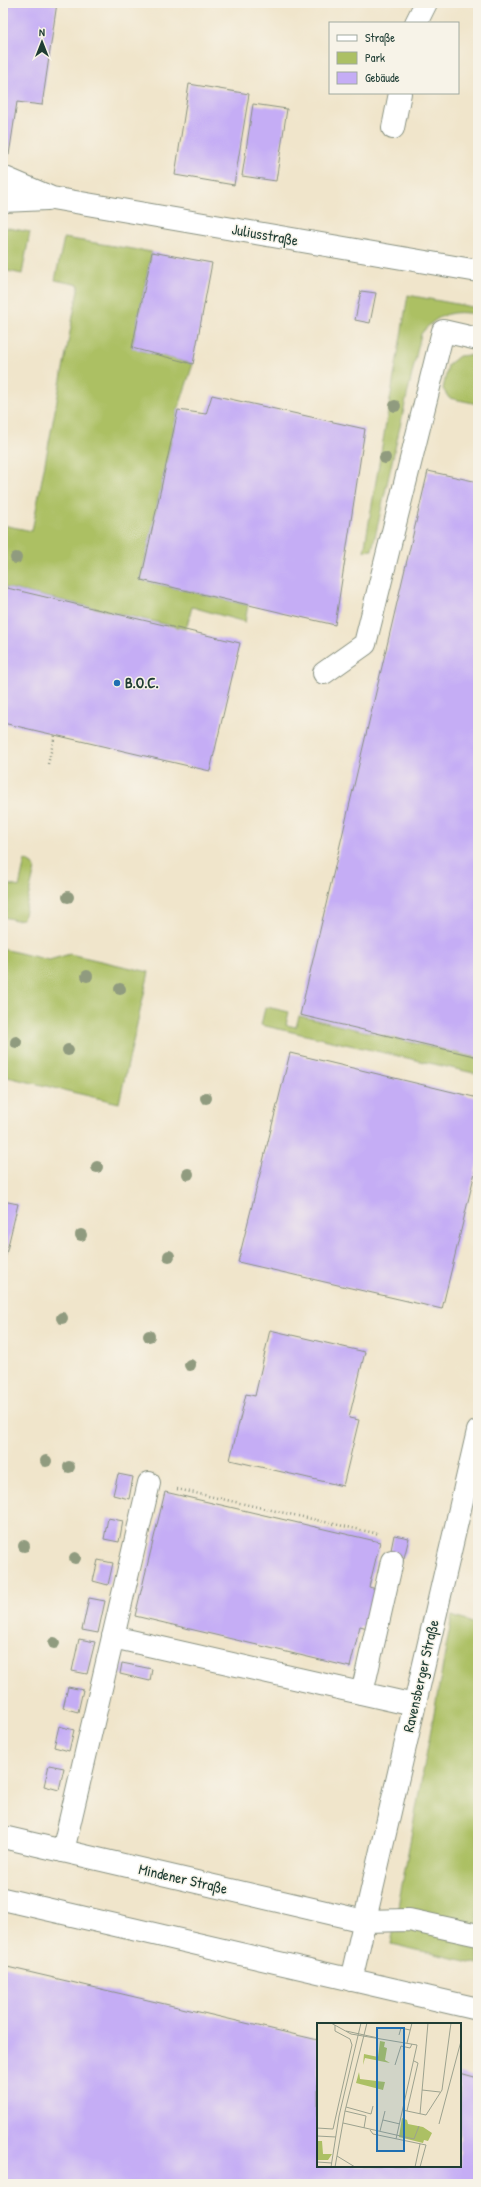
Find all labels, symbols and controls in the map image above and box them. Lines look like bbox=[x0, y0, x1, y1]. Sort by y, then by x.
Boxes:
north arrow bbox=[22, 22, 62, 62]
legend bbox=[329, 22, 459, 94]
text: N bbox=[39, 25, 45, 39]
text: Straße bbox=[365, 29, 395, 46]
text: Park bbox=[365, 49, 385, 66]
text: Gebäude bbox=[365, 69, 400, 86]
street label: Juliusstraße bbox=[230, 218, 300, 251]
place label: B.O.C. bbox=[125, 672, 159, 693]
marker: B.O.C. bbox=[112, 678, 122, 688]
street label: Ravensberger Straße bbox=[397, 1618, 444, 1734]
street label: Mindener Straße bbox=[137, 1858, 230, 1899]
inset map bbox=[317, 2023, 461, 2167]

